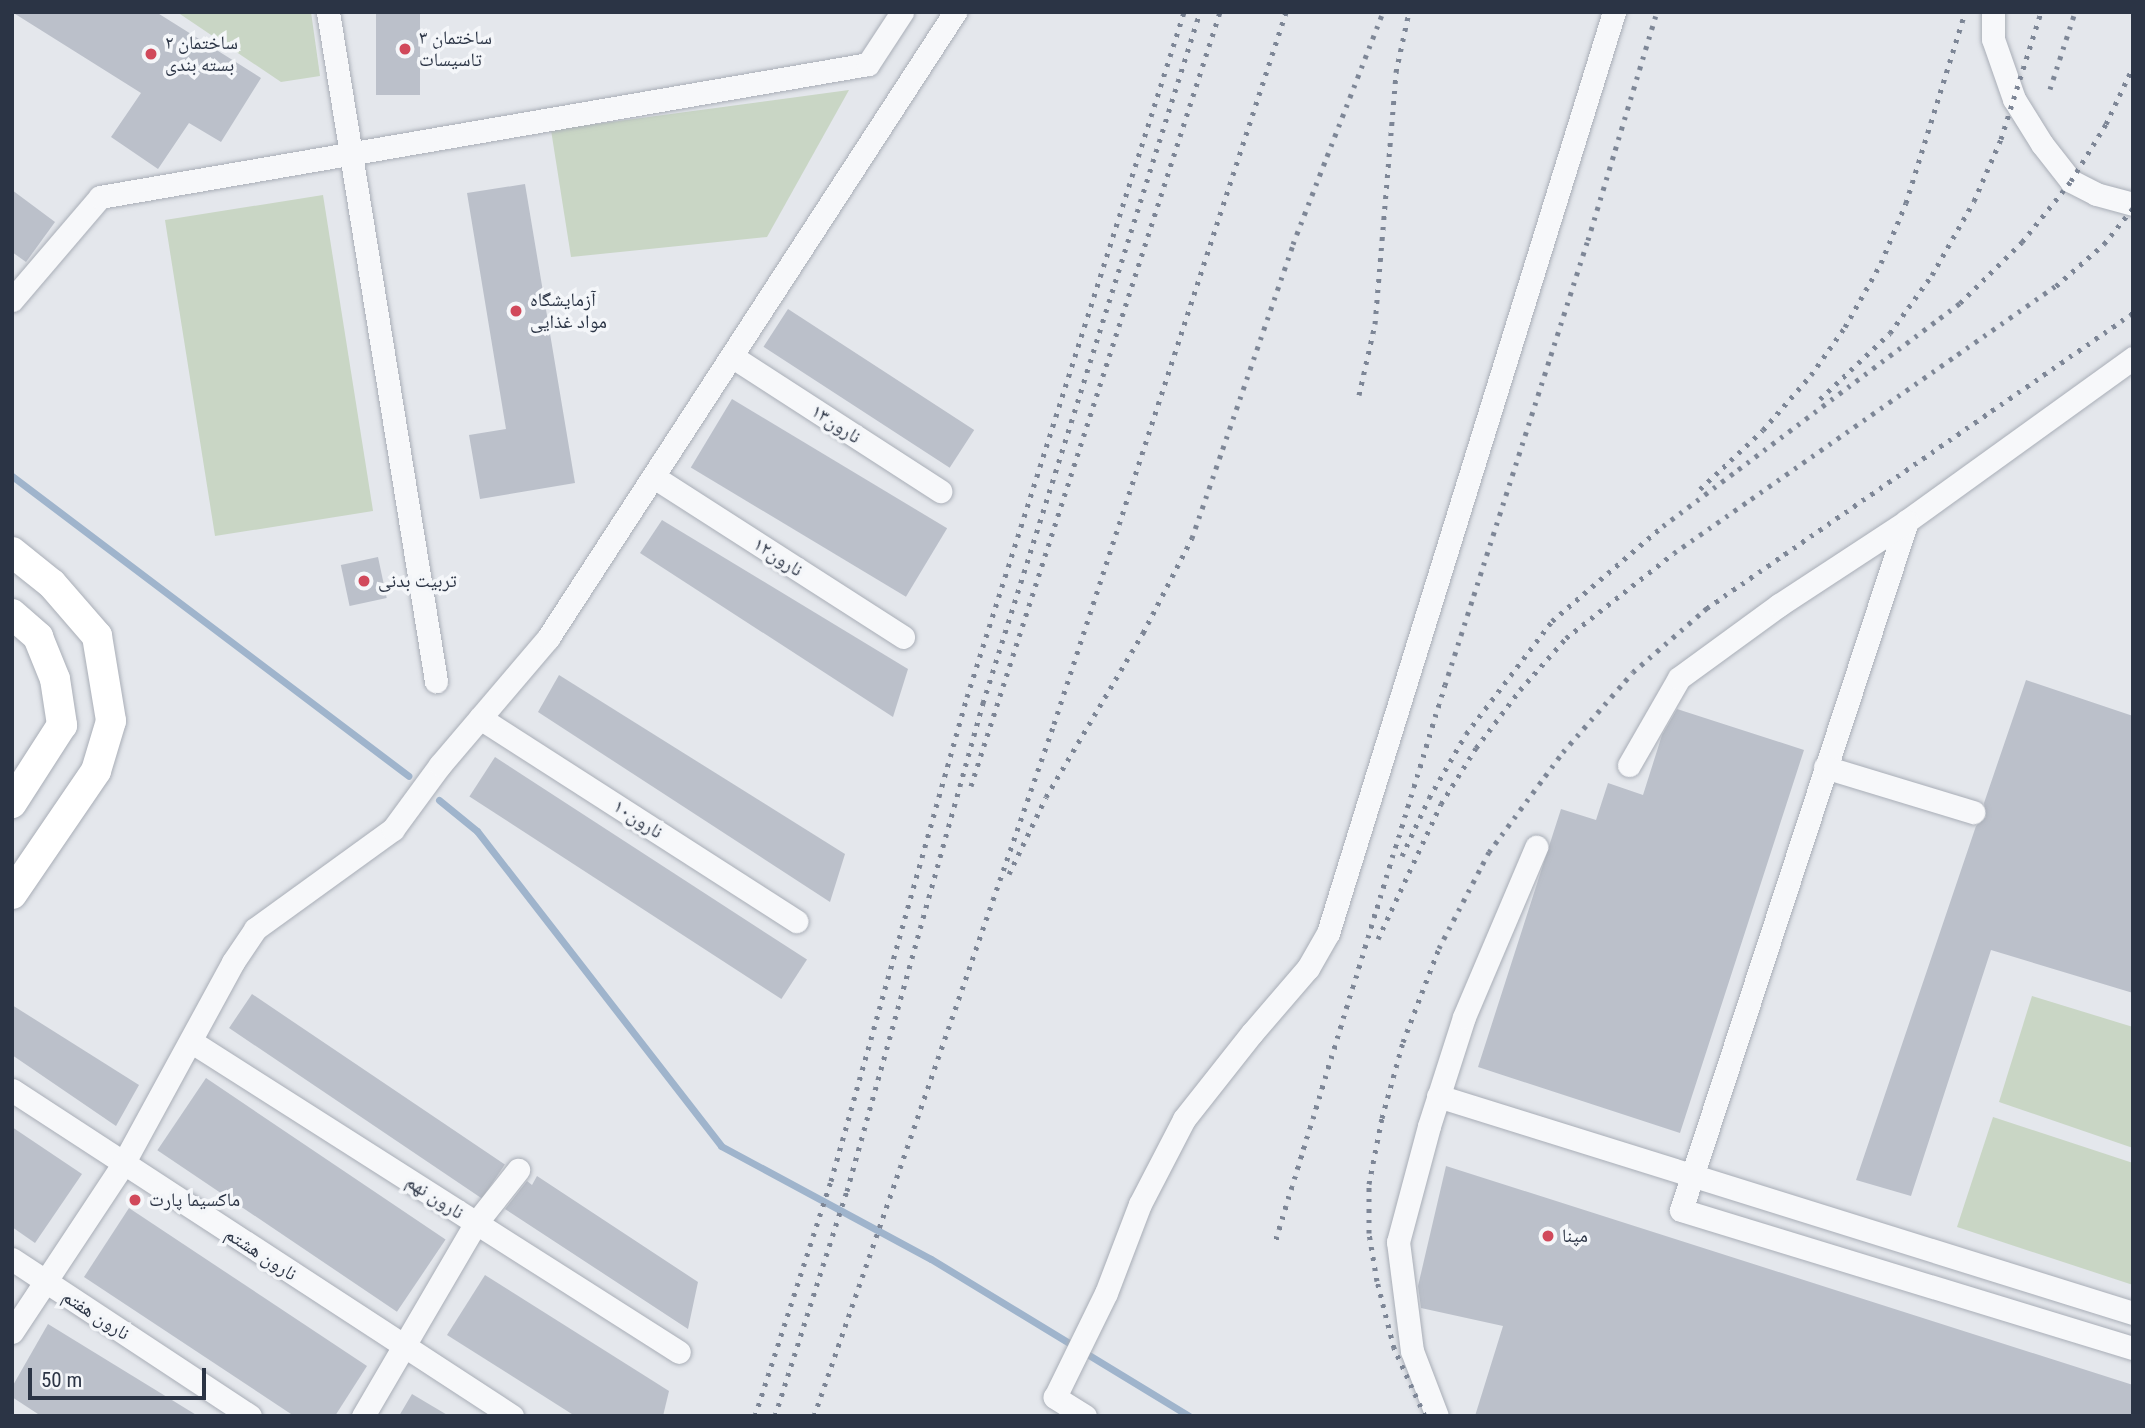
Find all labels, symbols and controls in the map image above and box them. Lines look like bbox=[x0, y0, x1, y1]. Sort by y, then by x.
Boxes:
place label: ۳ ساختمان تاسیسات bbox=[419, 27, 492, 71]
place label: ۲ ساختمان بسته بندی bbox=[165, 32, 238, 76]
marker: ۳ ساختمان تاسیسات bbox=[397, 41, 413, 57]
marker: ۲ ساختمان بسته بندی bbox=[143, 46, 159, 62]
place label: آزمایشگاه مواد غذایی bbox=[530, 289, 607, 333]
marker: آزمایشگاه مواد غذایی bbox=[508, 303, 524, 319]
street label: نارون۱۳ bbox=[807, 400, 865, 448]
street label: نارون۱۲ bbox=[749, 533, 807, 581]
place label: تربیت بدنی bbox=[378, 570, 457, 592]
marker: تربیت بدنی bbox=[356, 573, 372, 589]
street label: نارون۱۰ bbox=[609, 795, 667, 843]
street label: نارون نهم bbox=[402, 1170, 468, 1224]
place label: ماکسیما پارت bbox=[149, 1189, 240, 1211]
marker: ماکسیما پارت bbox=[127, 1192, 143, 1208]
street label: نارون هشتم bbox=[221, 1222, 301, 1286]
place label: مپنا bbox=[1562, 1225, 1588, 1247]
marker: مپنا bbox=[1540, 1228, 1556, 1244]
street label: نارون هفتم bbox=[58, 1285, 134, 1345]
scale bar bbox=[32, 1354, 210, 1398]
text: 50 m bbox=[41, 1368, 82, 1392]

